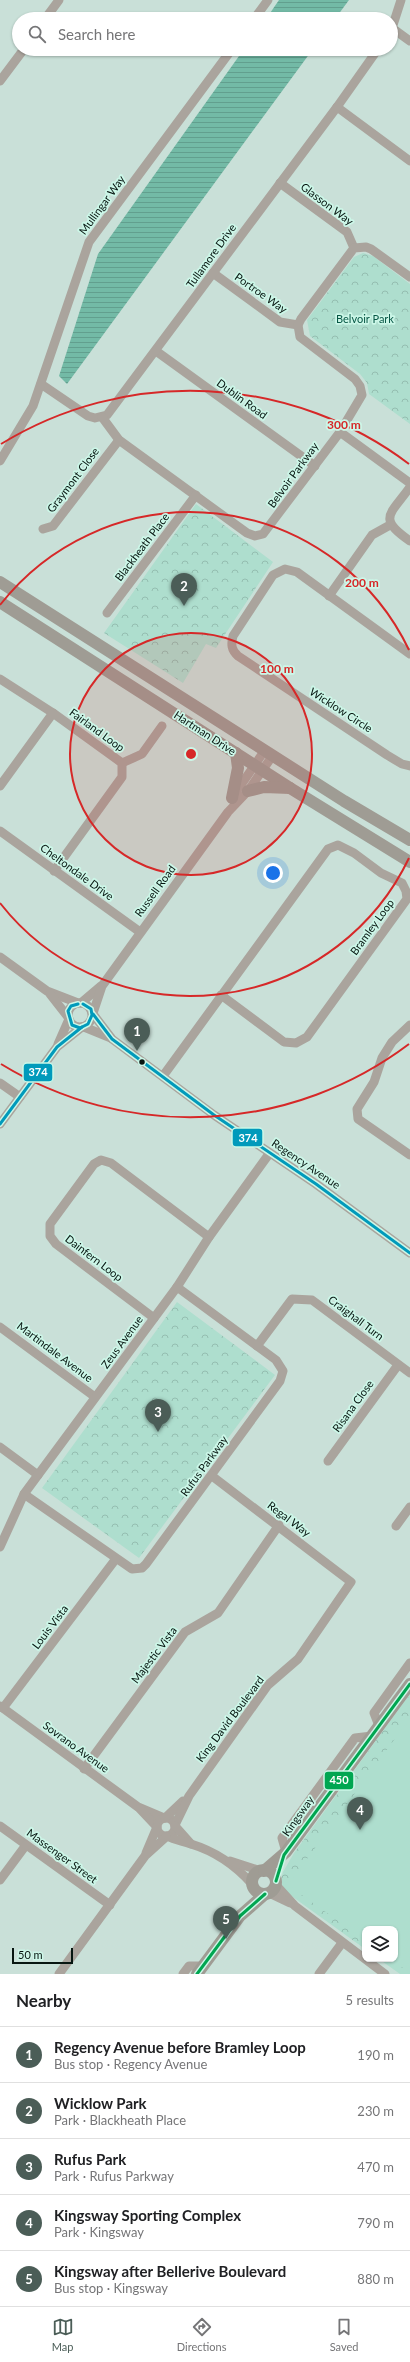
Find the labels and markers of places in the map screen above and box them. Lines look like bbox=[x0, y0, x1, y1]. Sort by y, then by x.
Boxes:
pin: 2 bbox=[171, 573, 197, 606]
centre of rings bbox=[184, 747, 198, 761]
pin: 1 bbox=[124, 1018, 150, 1051]
unlabelled marker bbox=[137, 1057, 147, 1067]
pin: 3 bbox=[145, 1399, 171, 1432]
pin: 4 bbox=[347, 1797, 373, 1830]
pin: 5 bbox=[213, 1906, 239, 1939]

